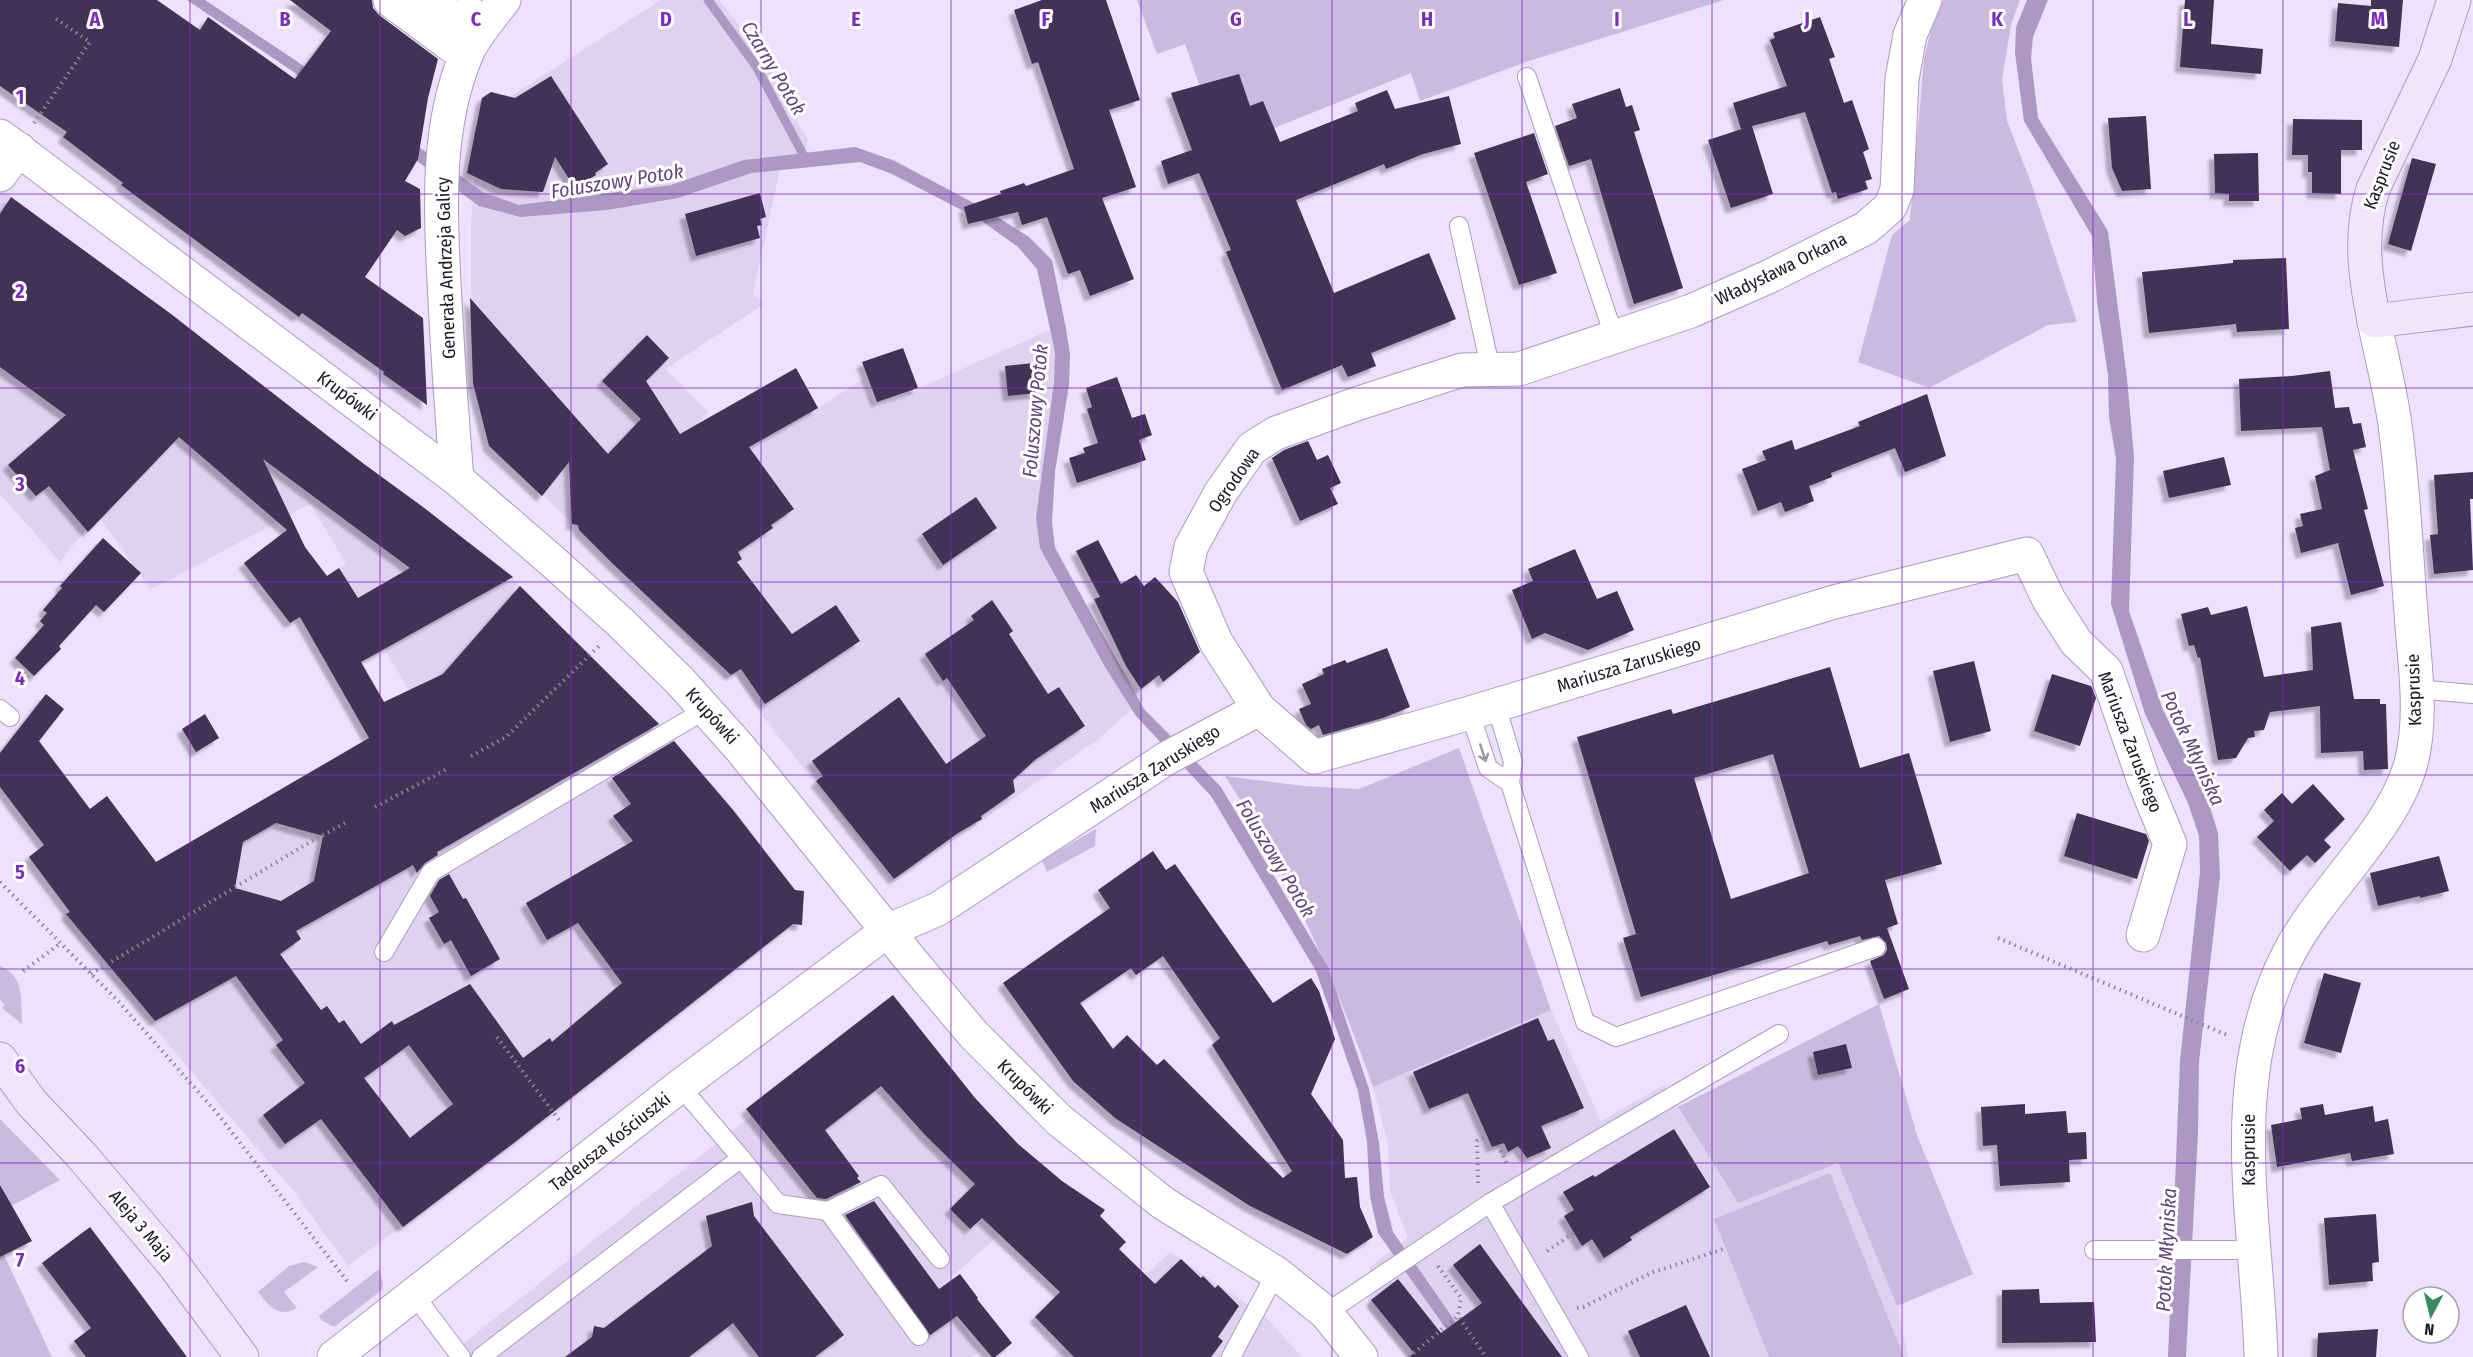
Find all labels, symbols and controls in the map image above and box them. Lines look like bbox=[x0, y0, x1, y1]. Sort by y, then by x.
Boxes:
text: A bbox=[89, 7, 102, 31]
text: B bbox=[279, 7, 291, 31]
text: C bbox=[471, 7, 482, 31]
text: D bbox=[660, 7, 672, 31]
text: E bbox=[851, 7, 861, 31]
text: F bbox=[1042, 7, 1051, 31]
text: G bbox=[1230, 7, 1242, 31]
text: H bbox=[1421, 7, 1433, 31]
text: I bbox=[1614, 7, 1620, 31]
text: J bbox=[1803, 7, 1810, 31]
text: K bbox=[1991, 7, 2003, 31]
text: L bbox=[2183, 7, 2193, 31]
text: M bbox=[2371, 7, 2385, 31]
water label: Czarny Potok bbox=[737, 17, 811, 119]
text: 1 bbox=[16, 85, 24, 109]
street label: Kasprusie bbox=[2359, 137, 2405, 213]
water label: Foluszowy Potok bbox=[549, 159, 685, 203]
street label: Generała Andrzeja Galicy bbox=[432, 177, 460, 359]
street label: Władysława Orkana bbox=[1712, 228, 1851, 310]
text: 2 bbox=[14, 279, 25, 303]
water label: Foluszowy Potok bbox=[1017, 343, 1053, 479]
street label: Krupówki bbox=[313, 366, 381, 426]
street label: Ogrodowa bbox=[1204, 443, 1264, 517]
text: 3 bbox=[14, 472, 25, 496]
street label: Mariusza Zaruskiego bbox=[1554, 633, 1704, 697]
street label: Kasprusie bbox=[2402, 653, 2426, 726]
text: 4 bbox=[15, 666, 25, 690]
street label: Mariusza Zaruskiego bbox=[2093, 668, 2167, 816]
street label: Krupówki bbox=[681, 683, 743, 749]
water label: Potok Młyniska bbox=[2156, 687, 2230, 809]
street label: Mariusza Zaruskiego bbox=[1086, 720, 1224, 818]
one-way arrow bbox=[1478, 743, 1489, 762]
water label: Foluszowy Potok bbox=[1231, 794, 1321, 922]
text: 5 bbox=[15, 860, 25, 884]
text: 6 bbox=[15, 1054, 25, 1078]
street label: Krupówki bbox=[993, 1055, 1057, 1119]
street label: Tadeusza Kościuszki bbox=[545, 1088, 675, 1196]
street label: Kasprusie bbox=[2238, 1114, 2260, 1186]
street label: Aleja 3 Maja bbox=[104, 1185, 178, 1267]
water label: Potok Młyniska bbox=[2151, 1188, 2181, 1312]
text: 7 bbox=[16, 1248, 25, 1272]
north arrow bbox=[2401, 1285, 2461, 1345]
text: N bbox=[2423, 1319, 2435, 1339]

